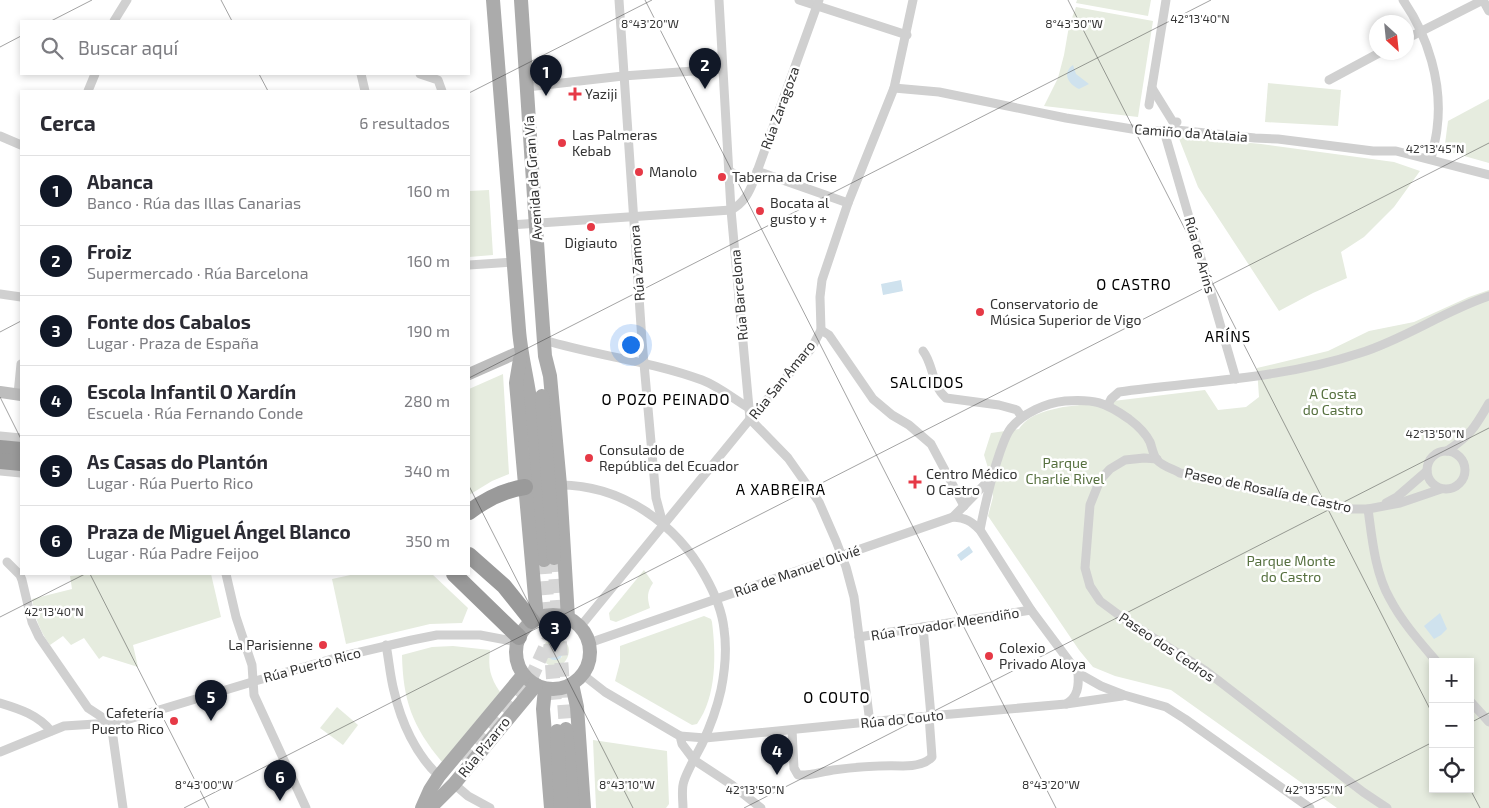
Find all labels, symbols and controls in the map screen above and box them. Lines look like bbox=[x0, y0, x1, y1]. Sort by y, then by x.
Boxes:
text: 42°13'40"N bbox=[1170, 11, 1230, 25]
north arrow bbox=[1369, 15, 1414, 60]
text: 8°43'20"W bbox=[621, 16, 679, 30]
text: 8°43'30"W bbox=[1045, 16, 1103, 30]
search box bbox=[20, 20, 470, 75]
icon: search bbox=[38, 34, 66, 62]
text: Buscar aquí bbox=[78, 36, 178, 59]
pin: 2 bbox=[689, 48, 721, 89]
pin: 1 bbox=[530, 55, 562, 96]
street label: Rúa Zaragoza bbox=[757, 64, 802, 152]
place label: Yaziji bbox=[585, 85, 617, 102]
marker: Yaziji bbox=[569, 88, 581, 100]
text: Cerca bbox=[40, 110, 96, 135]
text: 6 resultados bbox=[359, 113, 450, 132]
street label: Avenida da Gran Vía bbox=[520, 115, 545, 241]
street label: Camiño da Atalaia bbox=[1134, 120, 1248, 145]
place label: Las Palmeras Kebab bbox=[572, 126, 657, 159]
marker: Las Palmeras Kebab bbox=[556, 137, 568, 149]
text: 42°13'45"N bbox=[1406, 141, 1464, 155]
place label: Manolo bbox=[649, 163, 697, 180]
marker: Manolo bbox=[633, 166, 645, 178]
place label: Taberna da Crise bbox=[732, 168, 837, 185]
text: Abanca bbox=[87, 170, 153, 193]
marker: Taberna da Crise bbox=[716, 171, 728, 183]
text: 1 bbox=[53, 181, 59, 200]
text: 160 m bbox=[407, 181, 450, 200]
text: Banco · Rúa das Illas Canarias bbox=[87, 193, 301, 212]
place label: Bocata al gusto y + bbox=[770, 194, 830, 227]
marker: Bocata al gusto y + bbox=[754, 205, 766, 217]
street label: Rúa de Aríns bbox=[1181, 215, 1220, 295]
marker: Digiauto bbox=[585, 221, 597, 233]
street label: Rúa Zamora bbox=[625, 224, 648, 302]
place label: Digiauto bbox=[564, 234, 618, 251]
text: Froiz bbox=[87, 240, 132, 263]
street label: Rúa Barcelona bbox=[726, 249, 751, 341]
text: 2 bbox=[51, 251, 61, 270]
text: 160 m bbox=[407, 251, 450, 270]
text: Supermercado · Rúa Barcelona bbox=[87, 263, 308, 282]
district label: O CASTRO bbox=[1096, 275, 1172, 293]
place label: Conservatorio de Música Superior de Vigo bbox=[990, 295, 1142, 328]
marker: Conservatorio de Música Superior de Vigo bbox=[974, 306, 986, 318]
text: Fonte dos Cabalos bbox=[87, 310, 251, 333]
text: 3 bbox=[51, 321, 61, 340]
text: 190 m bbox=[407, 321, 450, 340]
district label: ARÍNS bbox=[1205, 327, 1251, 345]
your location bbox=[618, 332, 644, 358]
text: Lugar · Praza de España bbox=[87, 333, 259, 352]
street label: Rúa San Amaro bbox=[745, 337, 818, 422]
district label: SALCIDOS bbox=[890, 373, 964, 391]
text: Escola Infantil O Xardín bbox=[87, 380, 296, 403]
park label: A Costa do Castro bbox=[1303, 385, 1363, 418]
district label: O POZO PEINADO bbox=[602, 390, 730, 408]
text: 4 bbox=[51, 391, 61, 410]
text: 280 m bbox=[404, 391, 450, 410]
text: Escuela · Rúa Fernando Conde bbox=[87, 403, 303, 422]
text: 42°13'50"N bbox=[1406, 426, 1464, 440]
place label: Consulado de República del Ecuador bbox=[599, 441, 739, 474]
text: As Casas do Plantón bbox=[87, 450, 268, 473]
marker: Consulado de República del Ecuador bbox=[583, 452, 595, 464]
park label: Parque Charlie Rivel bbox=[1026, 454, 1105, 487]
text: 5 bbox=[52, 461, 60, 480]
text: 340 m bbox=[404, 461, 450, 480]
street label: Paseo de Rosalía de Castro bbox=[1183, 464, 1353, 516]
place label: Centro Médico O Castro bbox=[926, 465, 1017, 498]
text: Lugar · Rúa Puerto Rico bbox=[87, 473, 253, 492]
marker: Centro Médico O Castro bbox=[908, 475, 922, 489]
district label: A XABREIRA bbox=[736, 480, 826, 498]
text: Praza de Miguel Ángel Blanco bbox=[87, 520, 351, 543]
text: 6 bbox=[51, 531, 61, 550]
text: 350 m bbox=[405, 531, 450, 550]
street label: Rúa de Manuel Olivié bbox=[732, 541, 862, 600]
text: Lugar · Rúa Padre Feijoo bbox=[87, 543, 259, 562]
park label: Parque Monte do Castro bbox=[1246, 552, 1336, 585]
street label: Rúa Trovador Meendiño bbox=[870, 603, 1020, 644]
text: 42°13'40"N bbox=[24, 604, 84, 618]
street label: Paseo dos Cedros bbox=[1116, 608, 1218, 685]
pin: 3 bbox=[539, 611, 571, 652]
place label: La Parisienne bbox=[228, 636, 313, 653]
marker: La Parisienne bbox=[317, 639, 329, 651]
place label: Colexio Privado Aloya bbox=[999, 639, 1086, 672]
street label: Rúa Puerto Rico bbox=[261, 643, 362, 686]
marker: Colexio Privado Aloya bbox=[983, 650, 995, 662]
map controls bbox=[1429, 658, 1474, 793]
button: + bbox=[1429, 658, 1474, 703]
pin: 5 bbox=[195, 680, 227, 721]
district label: O COUTO bbox=[803, 688, 871, 706]
button: − bbox=[1429, 703, 1474, 748]
place label: Cafetería Puerto Rico bbox=[91, 704, 164, 737]
street label: Rúa do Couto bbox=[859, 706, 945, 731]
street label: Rúa Pizarro bbox=[454, 713, 513, 780]
marker: Cafetería Puerto Rico bbox=[168, 715, 180, 727]
pin: 4 bbox=[761, 734, 793, 775]
button: locate bbox=[1429, 748, 1474, 793]
pin: 6 bbox=[264, 760, 296, 801]
text: 8°43'00"W bbox=[175, 777, 233, 791]
text: 8°43'10"W bbox=[599, 777, 655, 791]
text: 8°43'20"W bbox=[1022, 777, 1080, 791]
text: 42°13'50"N bbox=[726, 782, 784, 796]
text: 42°13'55"N bbox=[1285, 782, 1343, 796]

